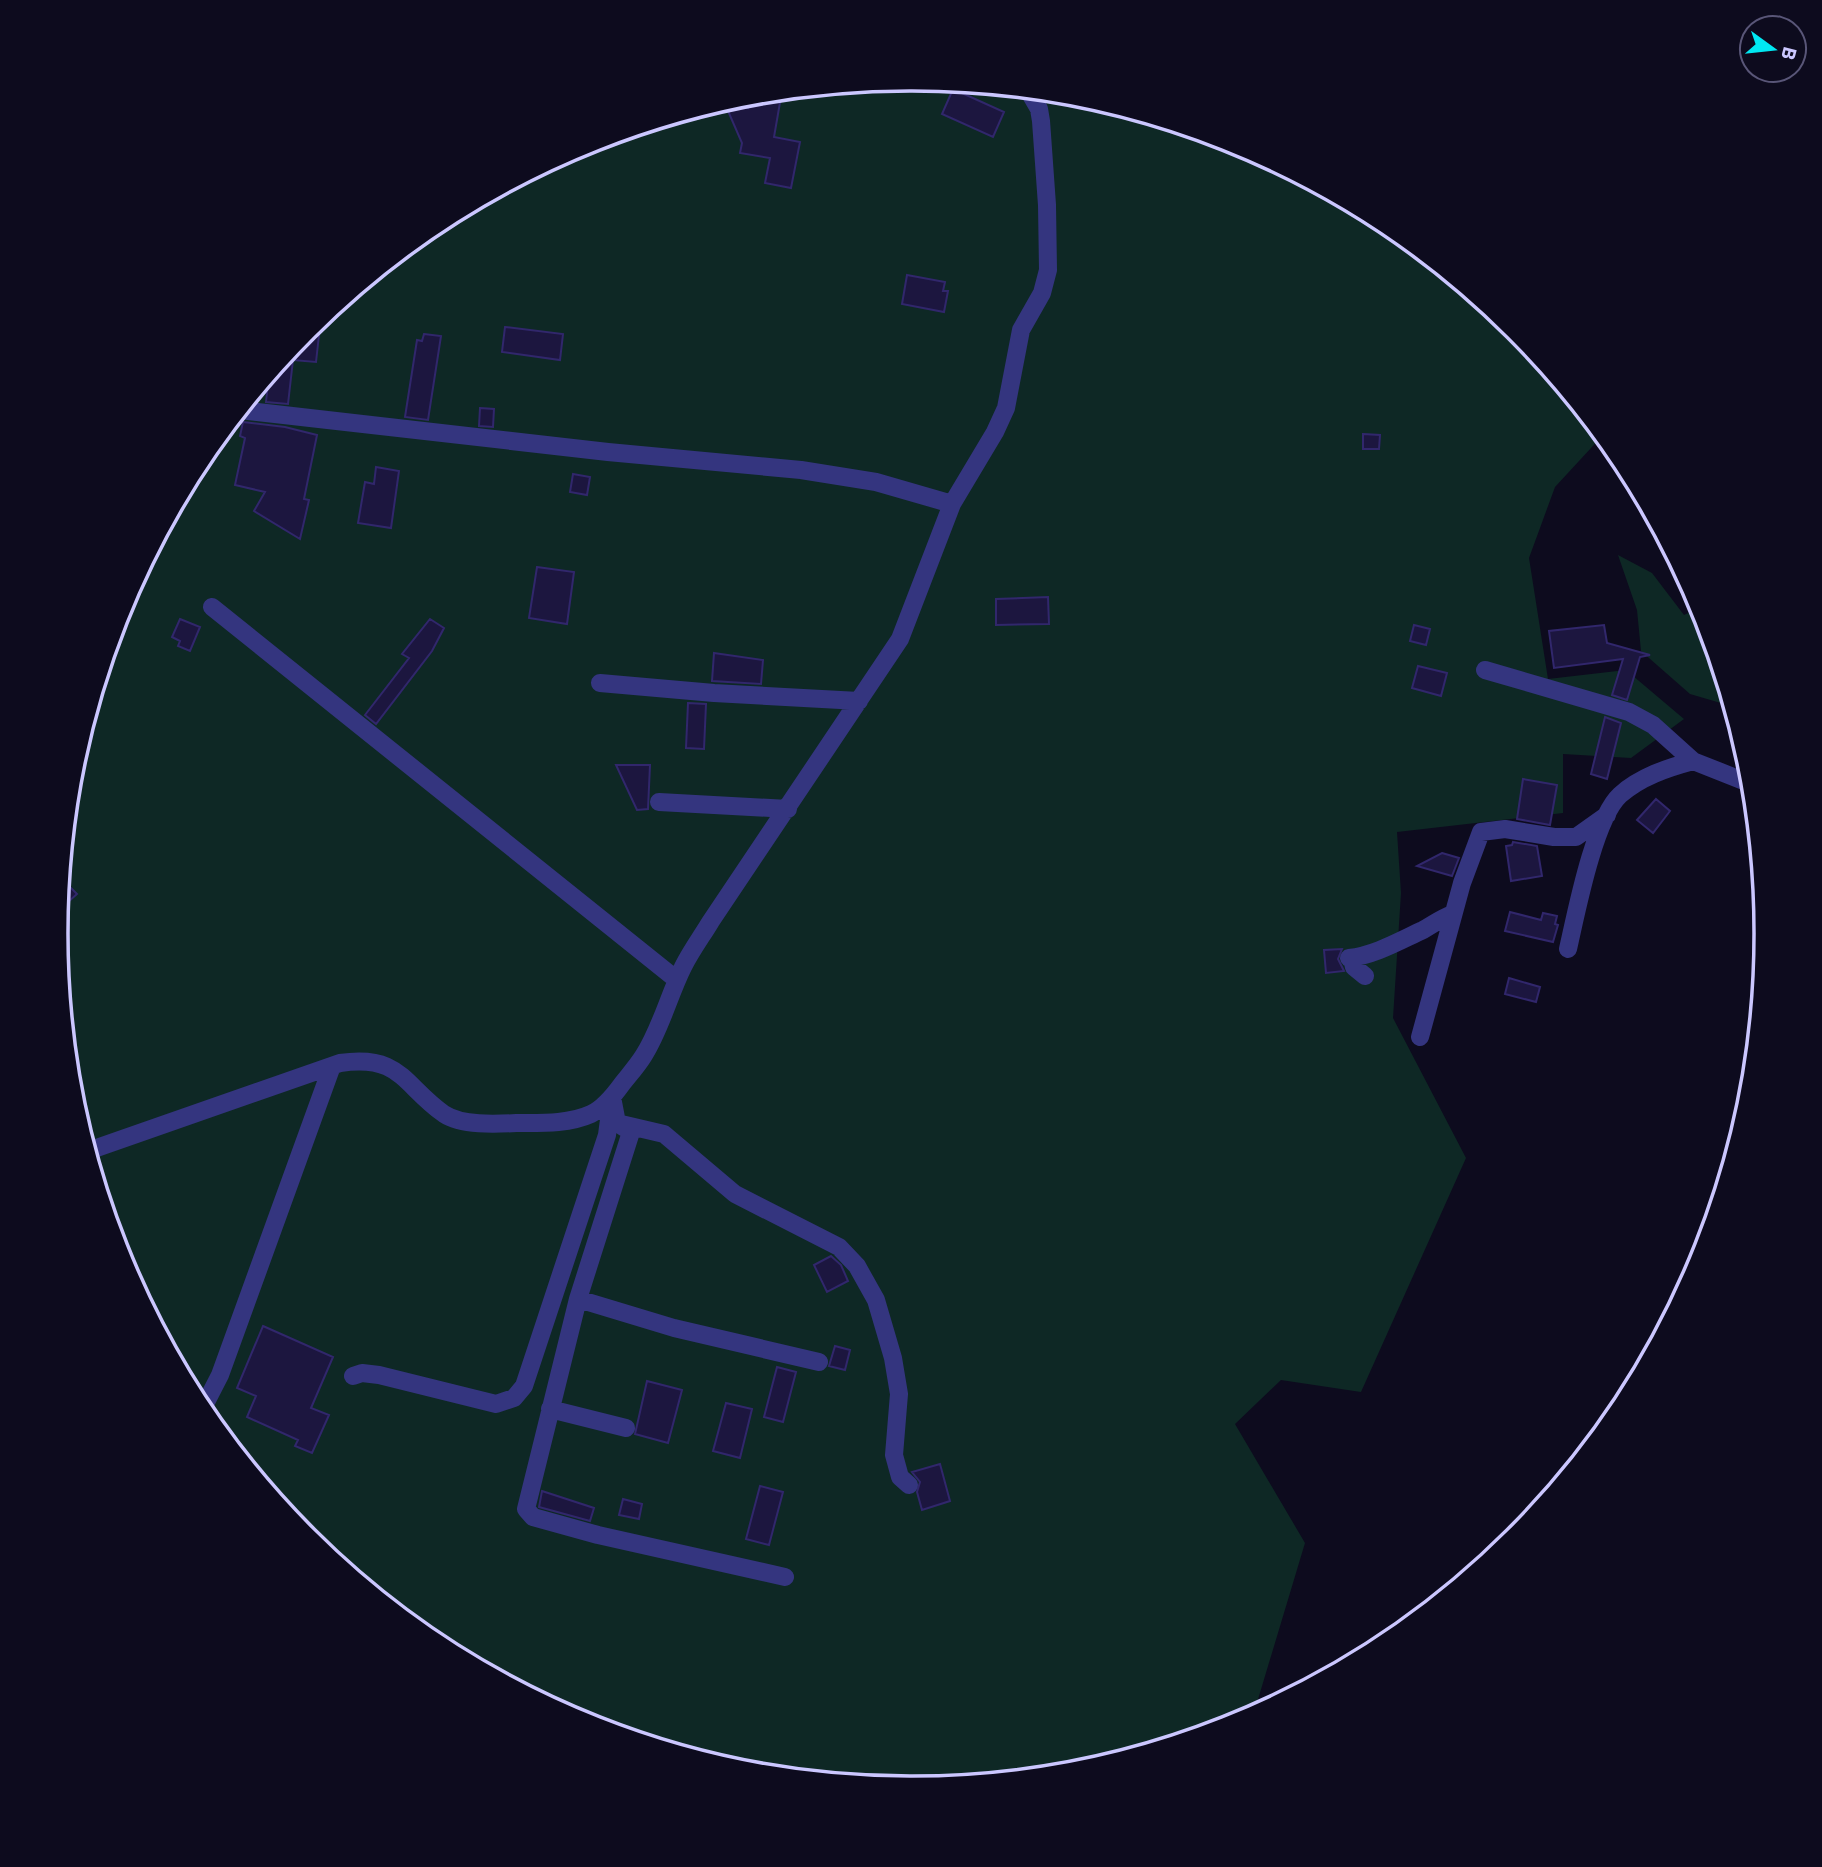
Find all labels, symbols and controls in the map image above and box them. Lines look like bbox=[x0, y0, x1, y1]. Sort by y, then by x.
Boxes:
north arrow bbox=[1738, 14, 1808, 84]
text: B bbox=[1776, 44, 1803, 63]

